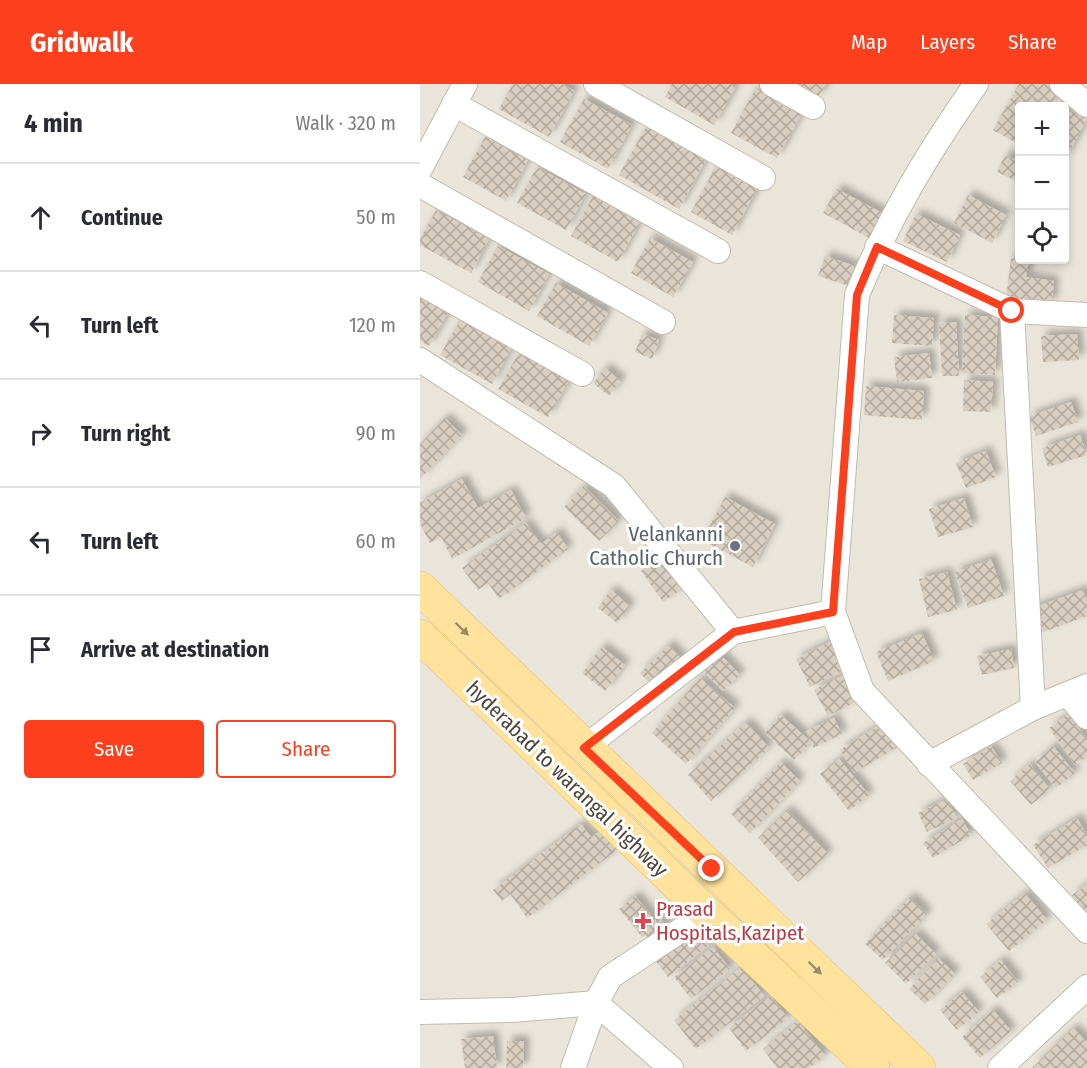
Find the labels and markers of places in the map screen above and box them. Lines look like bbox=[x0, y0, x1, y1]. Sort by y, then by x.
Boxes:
place label: Velankanni Catholic Church bbox=[589, 521, 723, 571]
marker: Velankanni Catholic Church bbox=[728, 539, 742, 553]
place label: Prasad Hospitals,Kazipet bbox=[656, 896, 804, 946]
marker: Prasad Hospitals,Kazipet bbox=[634, 912, 652, 930]

